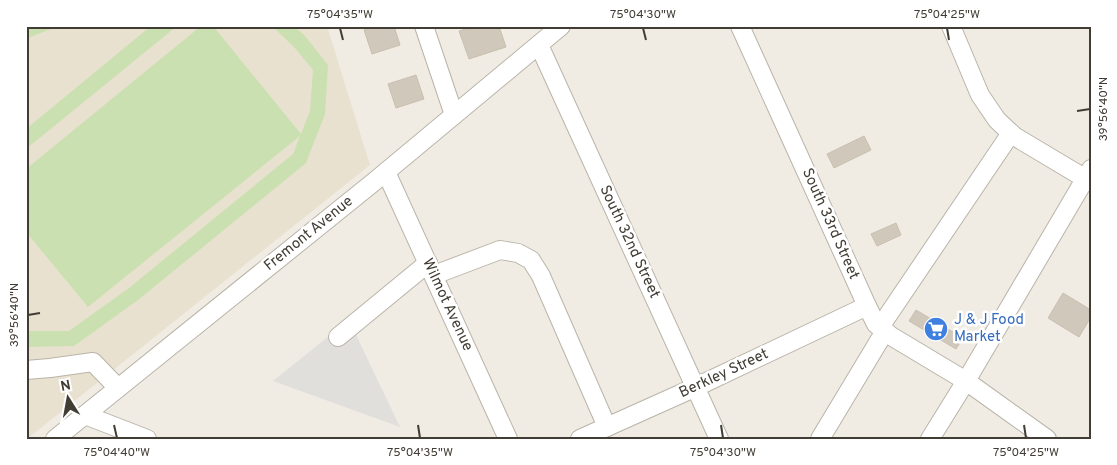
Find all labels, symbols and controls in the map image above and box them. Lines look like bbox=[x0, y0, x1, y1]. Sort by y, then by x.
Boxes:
text: 75°04'35"W bbox=[307, 7, 373, 23]
text: 75°04'30"W bbox=[610, 7, 676, 23]
text: 75°04'25"W bbox=[914, 7, 980, 23]
text: 39°56'40"N bbox=[1096, 77, 1112, 141]
street label: South 33rd Street bbox=[797, 165, 863, 283]
street label: South 32nd Street bbox=[594, 182, 664, 302]
street label: Fremont Avenue bbox=[261, 192, 357, 276]
street label: Wilmot Avenue bbox=[417, 256, 477, 354]
text: 39°56'40"N bbox=[7, 283, 23, 347]
place label: J & J Food Market bbox=[954, 311, 1024, 347]
supermarket icon: J & J Food Market bbox=[923, 316, 949, 342]
street label: Berkley Street bbox=[676, 345, 772, 403]
north arrow bbox=[42, 372, 92, 422]
text: N bbox=[59, 377, 72, 396]
text: 75°04'40"W bbox=[84, 445, 150, 461]
text: 75°04'35"W bbox=[387, 445, 453, 461]
text: 75°04'30"W bbox=[690, 445, 756, 461]
text: 75°04'25"W bbox=[993, 445, 1059, 461]

